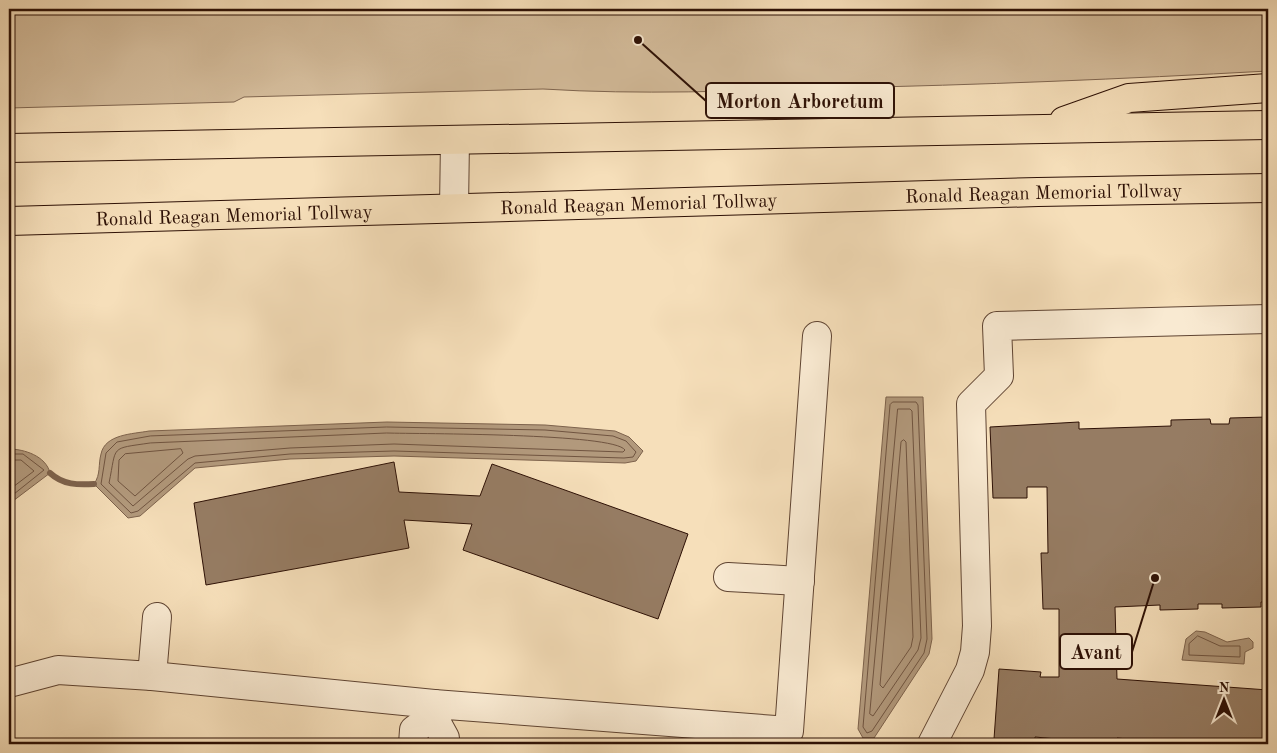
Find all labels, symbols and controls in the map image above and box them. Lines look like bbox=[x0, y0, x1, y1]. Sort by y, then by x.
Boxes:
callout: Morton Arboretum bbox=[706, 83, 894, 118]
text: Morton Arboretum bbox=[716, 93, 884, 113]
street label: Ronald Reagan Memorial Tollway bbox=[905, 182, 1182, 208]
street label: Ronald Reagan Memorial Tollway bbox=[500, 192, 778, 219]
street label: Ronald Reagan Memorial Tollway bbox=[95, 204, 373, 231]
callout: Avant bbox=[1060, 634, 1132, 669]
text: Avant bbox=[1070, 644, 1122, 664]
north arrow bbox=[1200, 676, 1250, 726]
text: N bbox=[1219, 681, 1230, 695]

